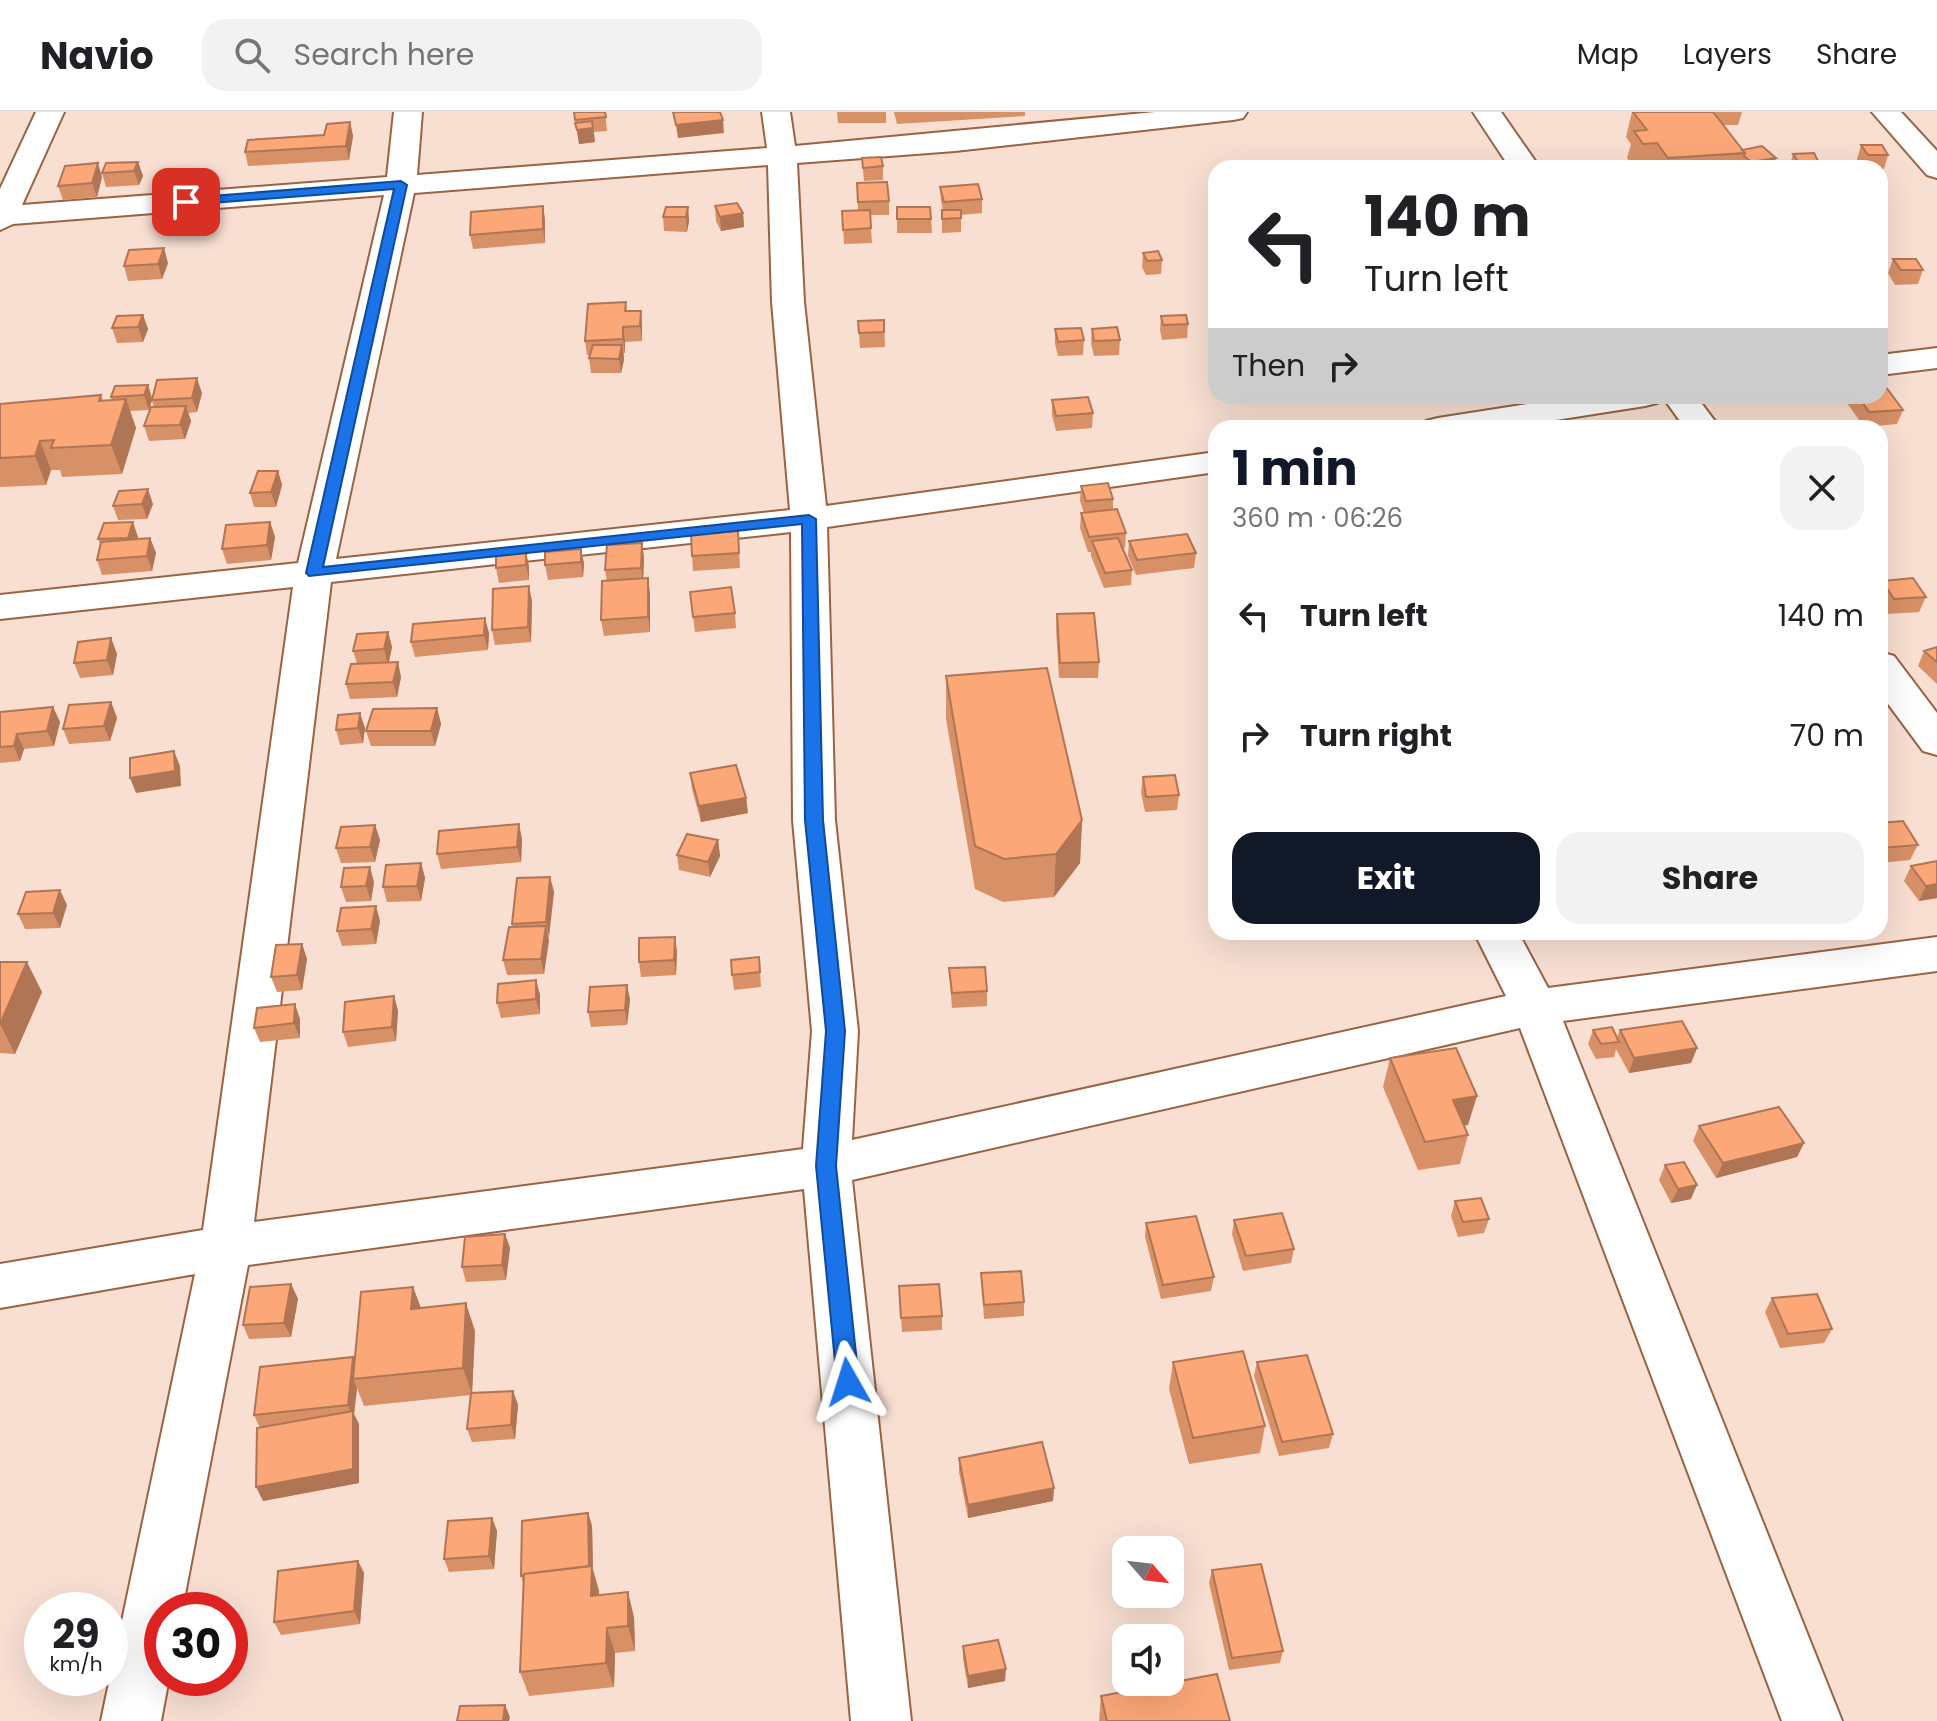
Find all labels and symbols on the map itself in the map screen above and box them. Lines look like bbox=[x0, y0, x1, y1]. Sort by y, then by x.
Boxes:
pin bbox=[152, 168, 220, 236]
position arrow bbox=[806, 1340, 890, 1424]
north arrow bbox=[1112, 1536, 1184, 1608]
speed limit sign: 30 bbox=[144, 1592, 248, 1696]

